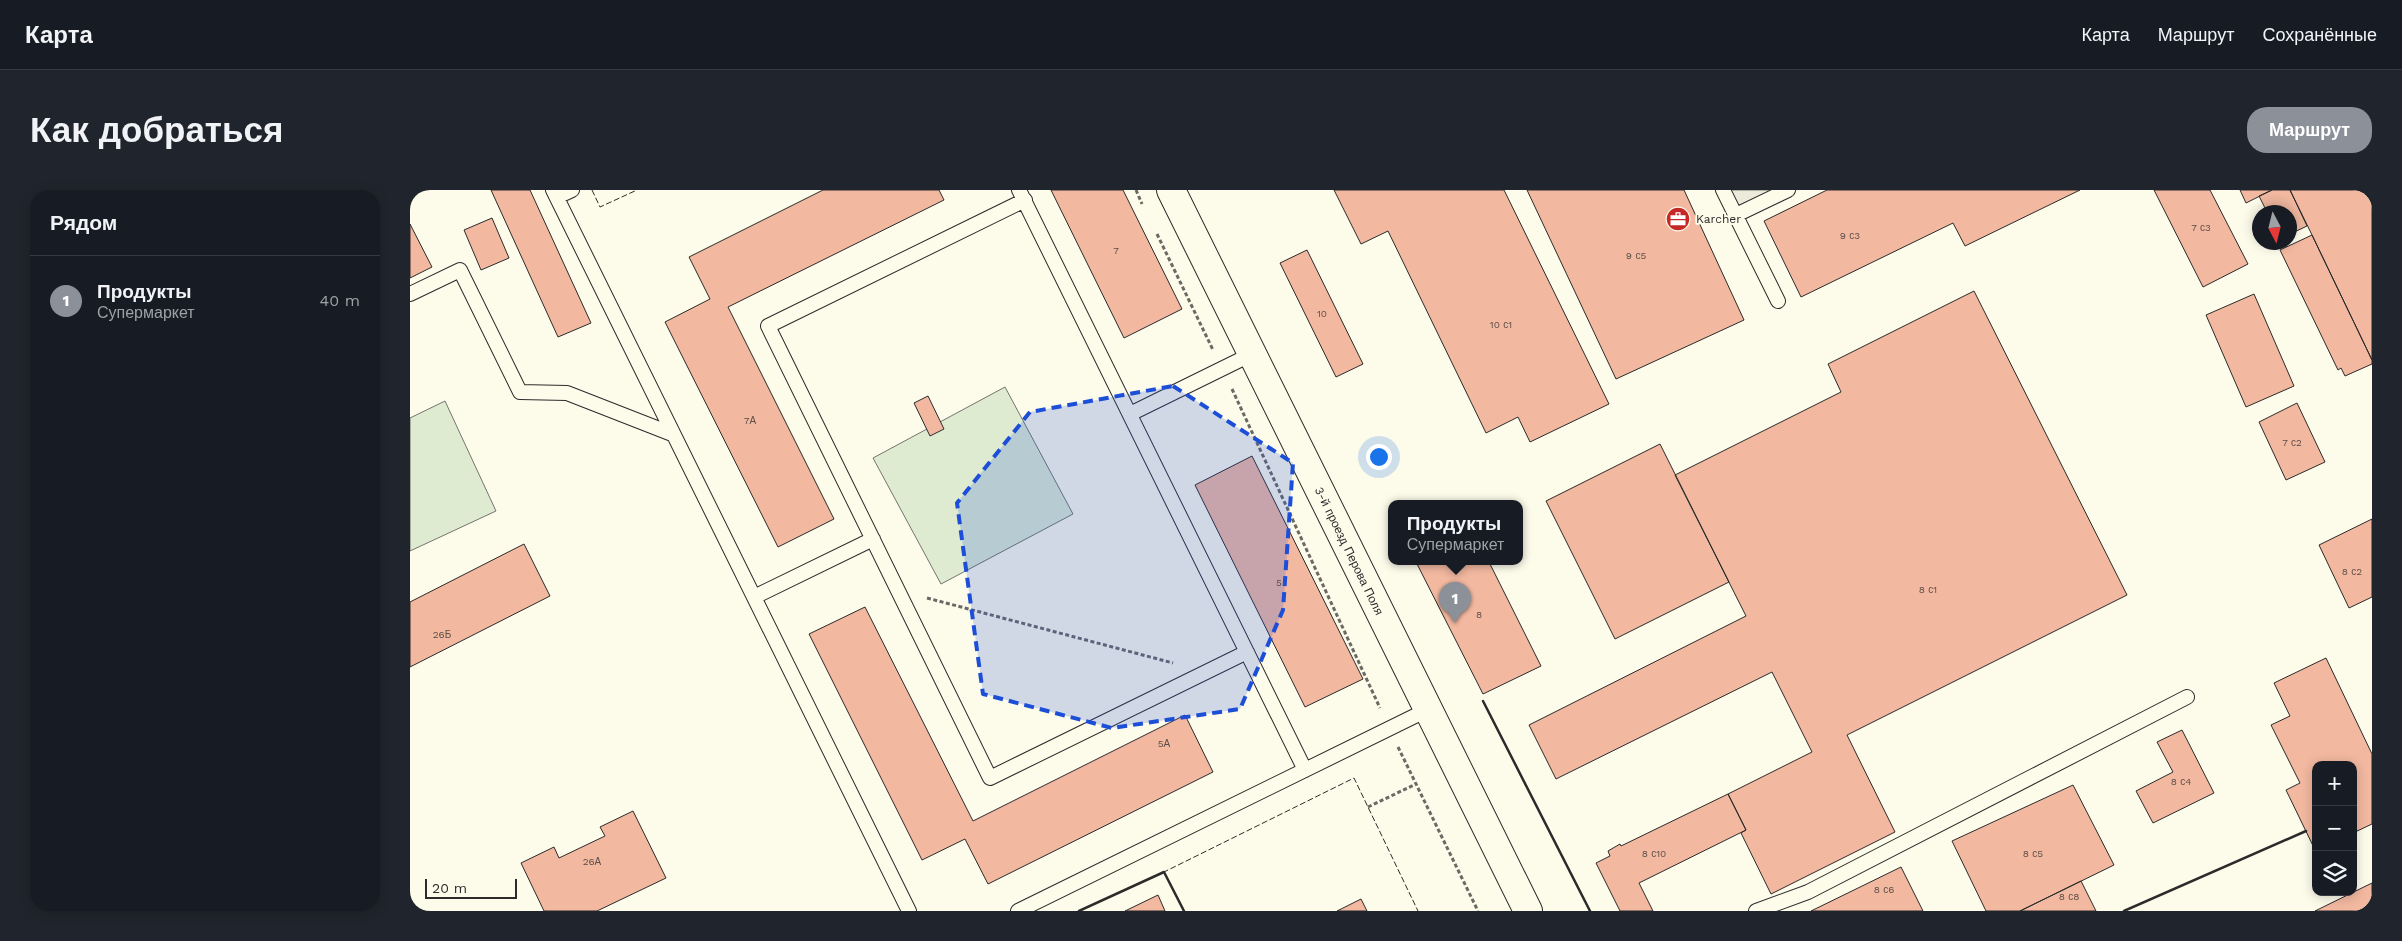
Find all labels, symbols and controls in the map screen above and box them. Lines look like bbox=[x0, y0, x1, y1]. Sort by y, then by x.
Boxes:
text: Карта bbox=[25, 21, 93, 49]
text: Карта bbox=[2082, 24, 2130, 45]
text: Маршрут bbox=[2158, 24, 2234, 45]
text: Сохранённые bbox=[2262, 24, 2377, 45]
button: Маршрут bbox=[2247, 107, 2372, 153]
text: Как добраться bbox=[30, 109, 283, 151]
north arrow bbox=[2252, 205, 2297, 250]
office icon: Karcher bbox=[1665, 206, 1691, 232]
text: Рядом bbox=[50, 210, 117, 235]
place label: Karcher bbox=[1696, 212, 1741, 226]
house number: 7 с3 bbox=[2191, 222, 2211, 233]
house number: 9 с3 bbox=[1840, 230, 1860, 241]
house number: 7 bbox=[1113, 245, 1119, 256]
house number: 9 с5 bbox=[1626, 250, 1646, 261]
text: Продукты bbox=[97, 280, 192, 303]
text: 1 bbox=[63, 291, 69, 310]
text: 40 m bbox=[320, 291, 360, 310]
text: Супермаркет bbox=[97, 303, 195, 322]
house number: 10 bbox=[1317, 308, 1327, 319]
house number: 10 с1 bbox=[1490, 319, 1512, 330]
house number: 7А bbox=[744, 415, 756, 426]
house number: 7 с2 bbox=[2282, 437, 2302, 448]
your location bbox=[1366, 444, 1392, 470]
street label: 3-й проезд Перова Поля bbox=[1312, 485, 1386, 617]
popup bbox=[1388, 500, 1523, 565]
text: Продукты bbox=[1407, 512, 1501, 535]
text: Супермаркет bbox=[1407, 535, 1504, 554]
house number: 8 с2 bbox=[2342, 566, 2362, 577]
house number: 5 bbox=[1276, 577, 1282, 588]
pin: 1 bbox=[1439, 582, 1471, 623]
house number: 8 с1 bbox=[1919, 584, 1937, 595]
house number: 8 bbox=[1476, 609, 1482, 620]
house number: 26Б bbox=[433, 629, 452, 640]
house number: 5А bbox=[1158, 738, 1171, 749]
map controls bbox=[2312, 761, 2357, 896]
button: + bbox=[2312, 761, 2357, 806]
house number: 8 с4 bbox=[2171, 776, 2191, 787]
button: − bbox=[2312, 806, 2357, 851]
house number: 8 с10 bbox=[1642, 848, 1666, 859]
house number: 8 с5 bbox=[2023, 848, 2043, 859]
button: layers bbox=[2312, 851, 2357, 896]
house number: 26А bbox=[583, 856, 602, 867]
scale bar bbox=[425, 876, 518, 899]
text: 20 m bbox=[432, 880, 467, 896]
house number: 8 с6 bbox=[1874, 884, 1894, 895]
house number: 8 с8 bbox=[2059, 891, 2079, 902]

